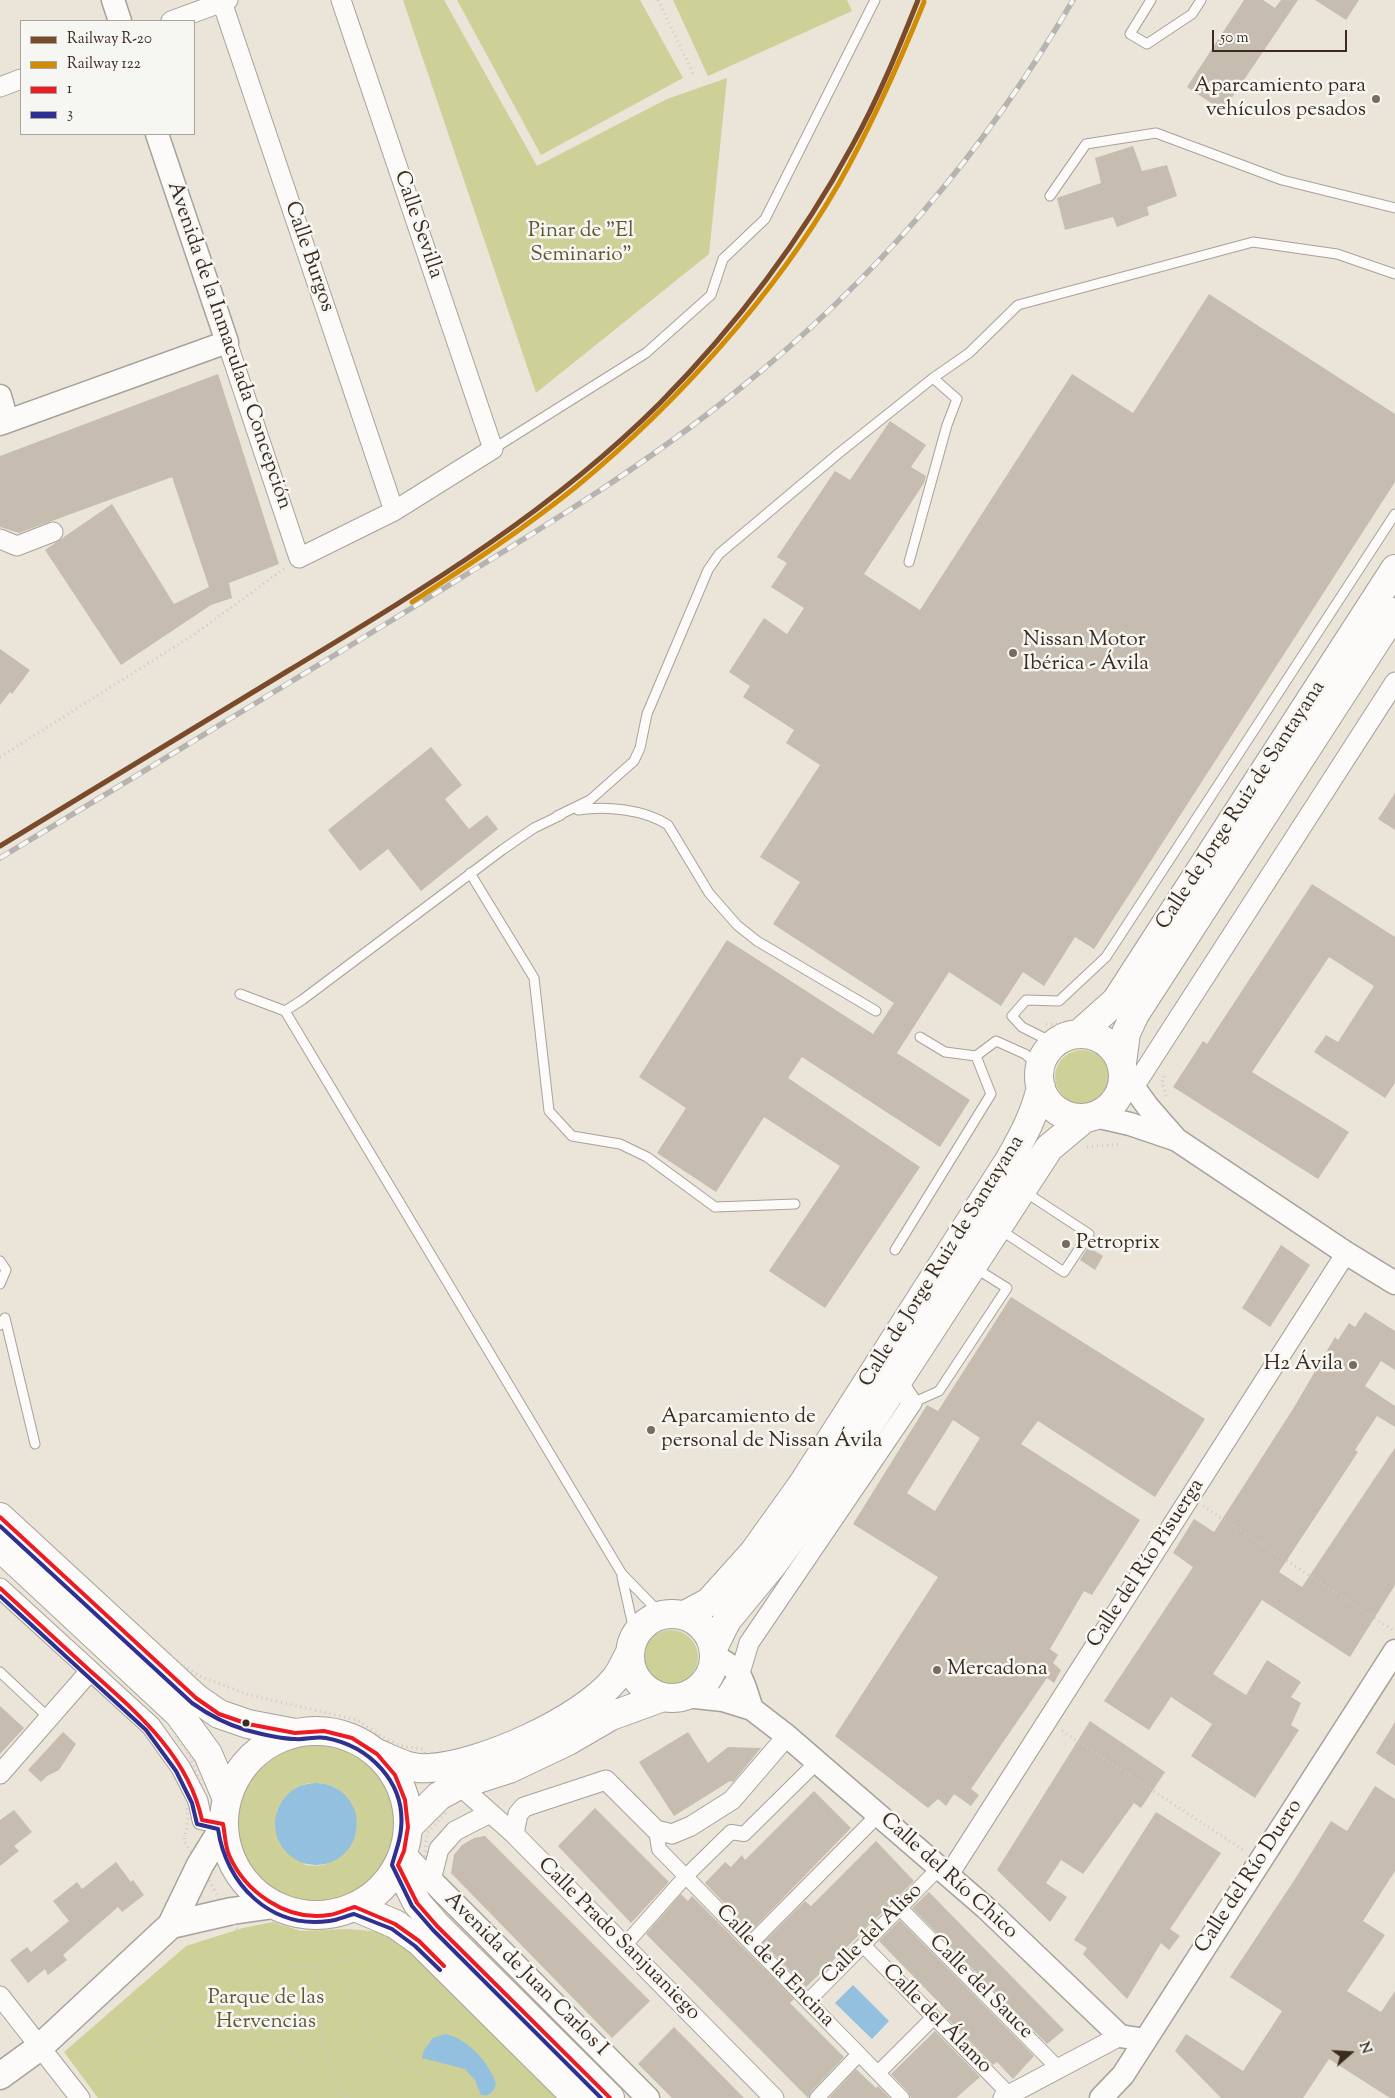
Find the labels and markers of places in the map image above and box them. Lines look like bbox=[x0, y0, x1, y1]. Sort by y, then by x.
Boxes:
place label: Aparcamiento para vehículos pesados bbox=[1194, 74, 1366, 124]
marker: Aparcamiento para vehículos pesados bbox=[1370, 93, 1382, 105]
place label: Nissan Motor Ibérica - Ávila bbox=[1023, 628, 1149, 678]
marker: Nissan Motor Ibérica - Ávila bbox=[1007, 647, 1019, 659]
place label: Petroprix bbox=[1076, 1231, 1160, 1257]
marker: Petroprix bbox=[1060, 1238, 1072, 1250]
place label: H2 Ávila bbox=[1264, 1352, 1343, 1378]
marker: H2 Ávila bbox=[1347, 1359, 1359, 1371]
place label: Aparcamiento de personal de Nissan Ávila bbox=[661, 1405, 882, 1455]
marker: Aparcamiento de personal de Nissan Ávila bbox=[645, 1424, 657, 1436]
place label: Mercadona bbox=[947, 1657, 1048, 1683]
marker: Mercadona bbox=[931, 1664, 943, 1676]
unlabelled marker bbox=[241, 1718, 251, 1728]

